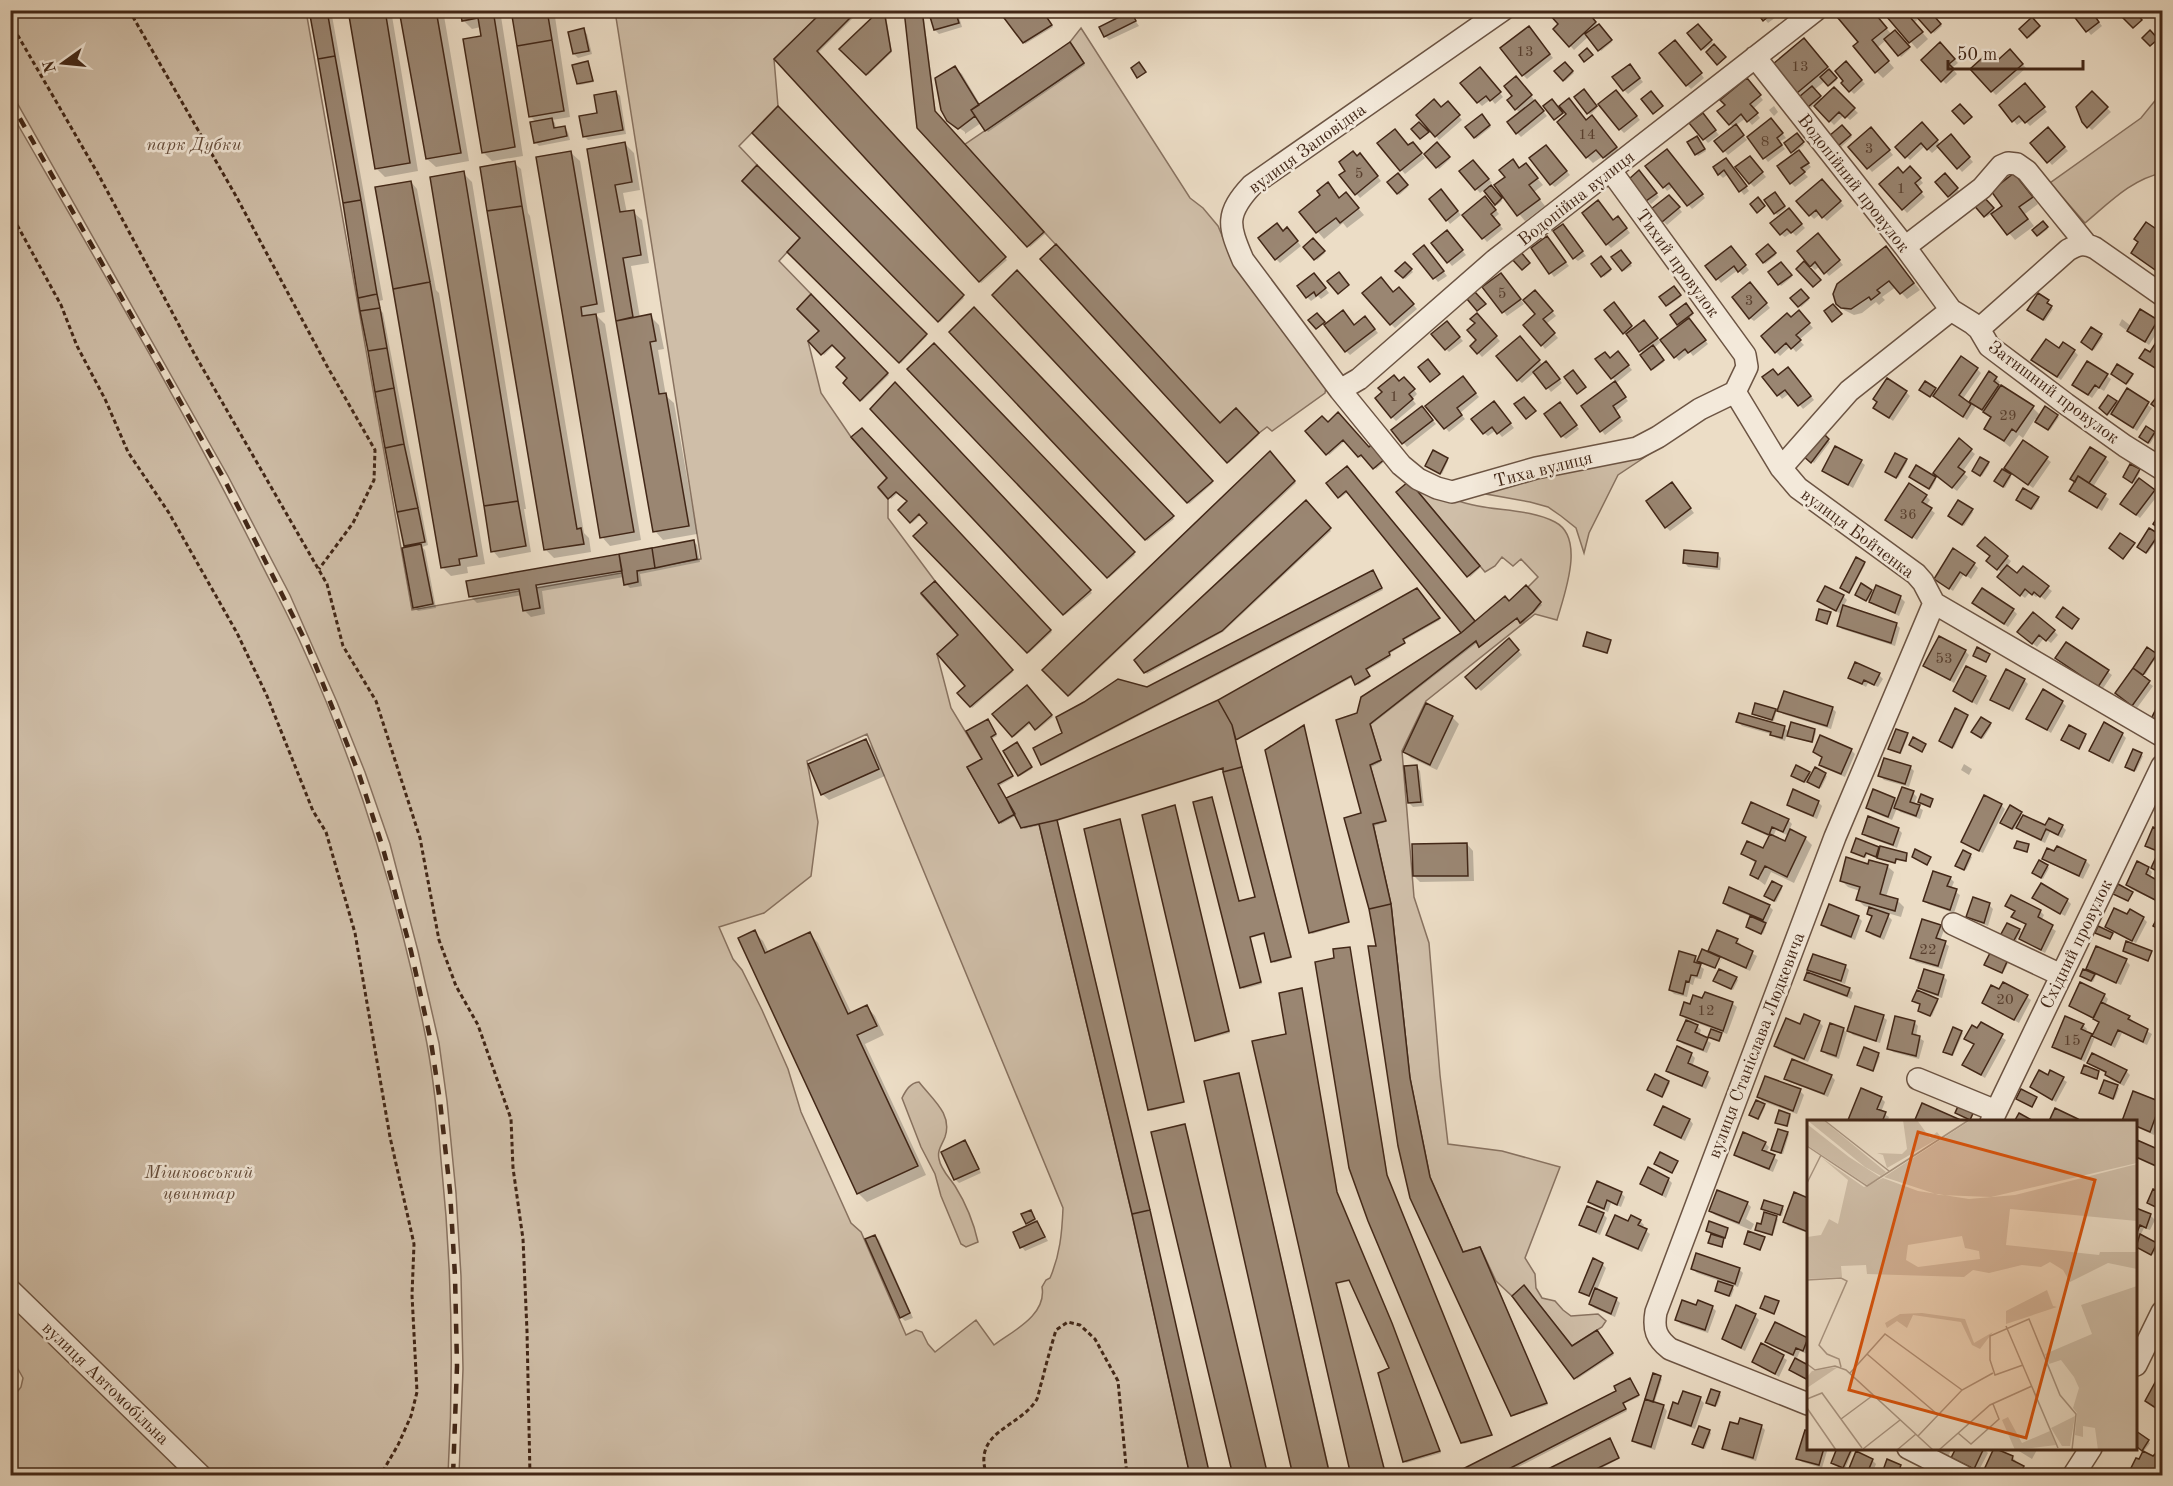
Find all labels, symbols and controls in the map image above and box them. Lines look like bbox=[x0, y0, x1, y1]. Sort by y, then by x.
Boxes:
north arrow bbox=[33, 33, 93, 93]
scale bar bbox=[1948, 33, 2083, 71]
house number: 13 bbox=[1516, 45, 1534, 60]
text: 50 m bbox=[1957, 46, 1997, 64]
text: N bbox=[41, 58, 60, 74]
house number: 13 bbox=[1791, 60, 1809, 75]
street label: вулиця Заповідна bbox=[1246, 100, 1370, 197]
street label: Водопійний провулок bbox=[1794, 111, 1913, 256]
house number: 14 bbox=[1578, 128, 1596, 143]
house number: 8 bbox=[1761, 135, 1769, 150]
park label: парк Дубки bbox=[146, 136, 242, 154]
house number: 3 bbox=[1865, 142, 1873, 157]
street label: Водопійна вулиця bbox=[1515, 148, 1638, 250]
house number: 5 bbox=[1355, 167, 1363, 182]
house number: 1 bbox=[1897, 182, 1905, 197]
street label: Тихий провулок bbox=[1632, 206, 1722, 321]
house number: 5 bbox=[1498, 287, 1506, 302]
house number: 3 bbox=[1745, 294, 1753, 309]
street label: Затишний провулок bbox=[1985, 338, 2122, 448]
house number: 1 bbox=[1390, 390, 1398, 405]
house number: 29 bbox=[1999, 409, 2017, 424]
street label: Тиха вулиця bbox=[1492, 449, 1594, 491]
street label: вулиця Бойченка bbox=[1797, 485, 1917, 582]
house number: 36 bbox=[1899, 508, 1917, 523]
house number: 53 bbox=[1935, 652, 1953, 667]
street label: Східний провулок bbox=[2038, 877, 2116, 1012]
street label: вулиця Станіслава Людкевича bbox=[1705, 930, 1808, 1161]
house number: 22 bbox=[1919, 943, 1937, 958]
house number: 20 bbox=[1996, 993, 2014, 1008]
house number: 12 bbox=[1697, 1004, 1715, 1019]
house number: 15 bbox=[2063, 1034, 2081, 1049]
inset map bbox=[1807, 1120, 2137, 1450]
park label: Мішковський цвинтар bbox=[144, 1164, 253, 1203]
street label: вулиця Автомобільна bbox=[38, 1319, 172, 1449]

